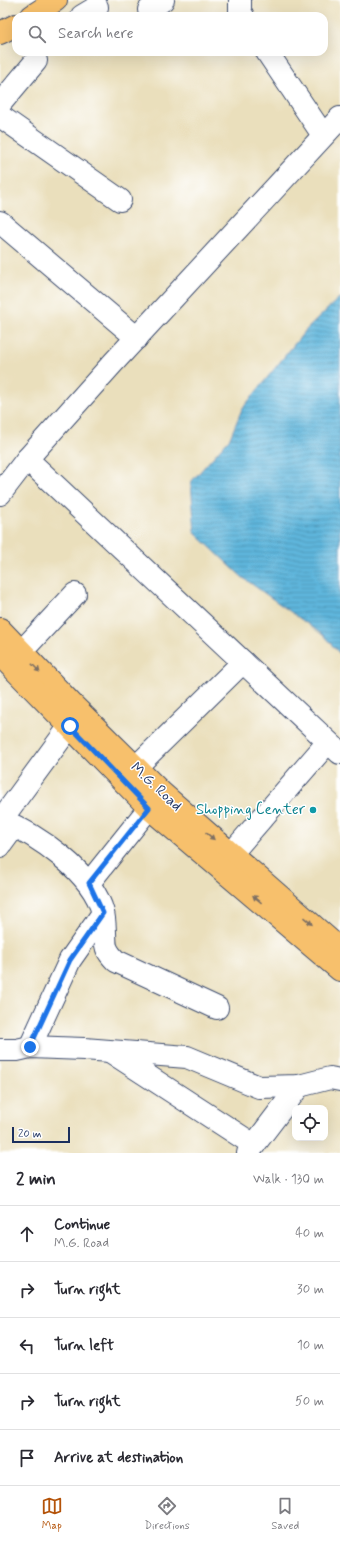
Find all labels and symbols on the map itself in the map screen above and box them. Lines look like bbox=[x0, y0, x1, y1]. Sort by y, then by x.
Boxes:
one-way arrow bbox=[32, 663, 41, 673]
route start bbox=[61, 717, 79, 735]
street label: M.G. Road bbox=[126, 758, 186, 816]
place label: Shopping Center bbox=[196, 800, 306, 820]
marker: Shopping Center bbox=[308, 805, 318, 815]
one-way arrow bbox=[205, 831, 215, 841]
one-way arrow bbox=[252, 895, 262, 904]
one-way arrow bbox=[303, 917, 314, 926]
route end bbox=[21, 1038, 39, 1056]
scale bar bbox=[12, 1125, 70, 1144]

